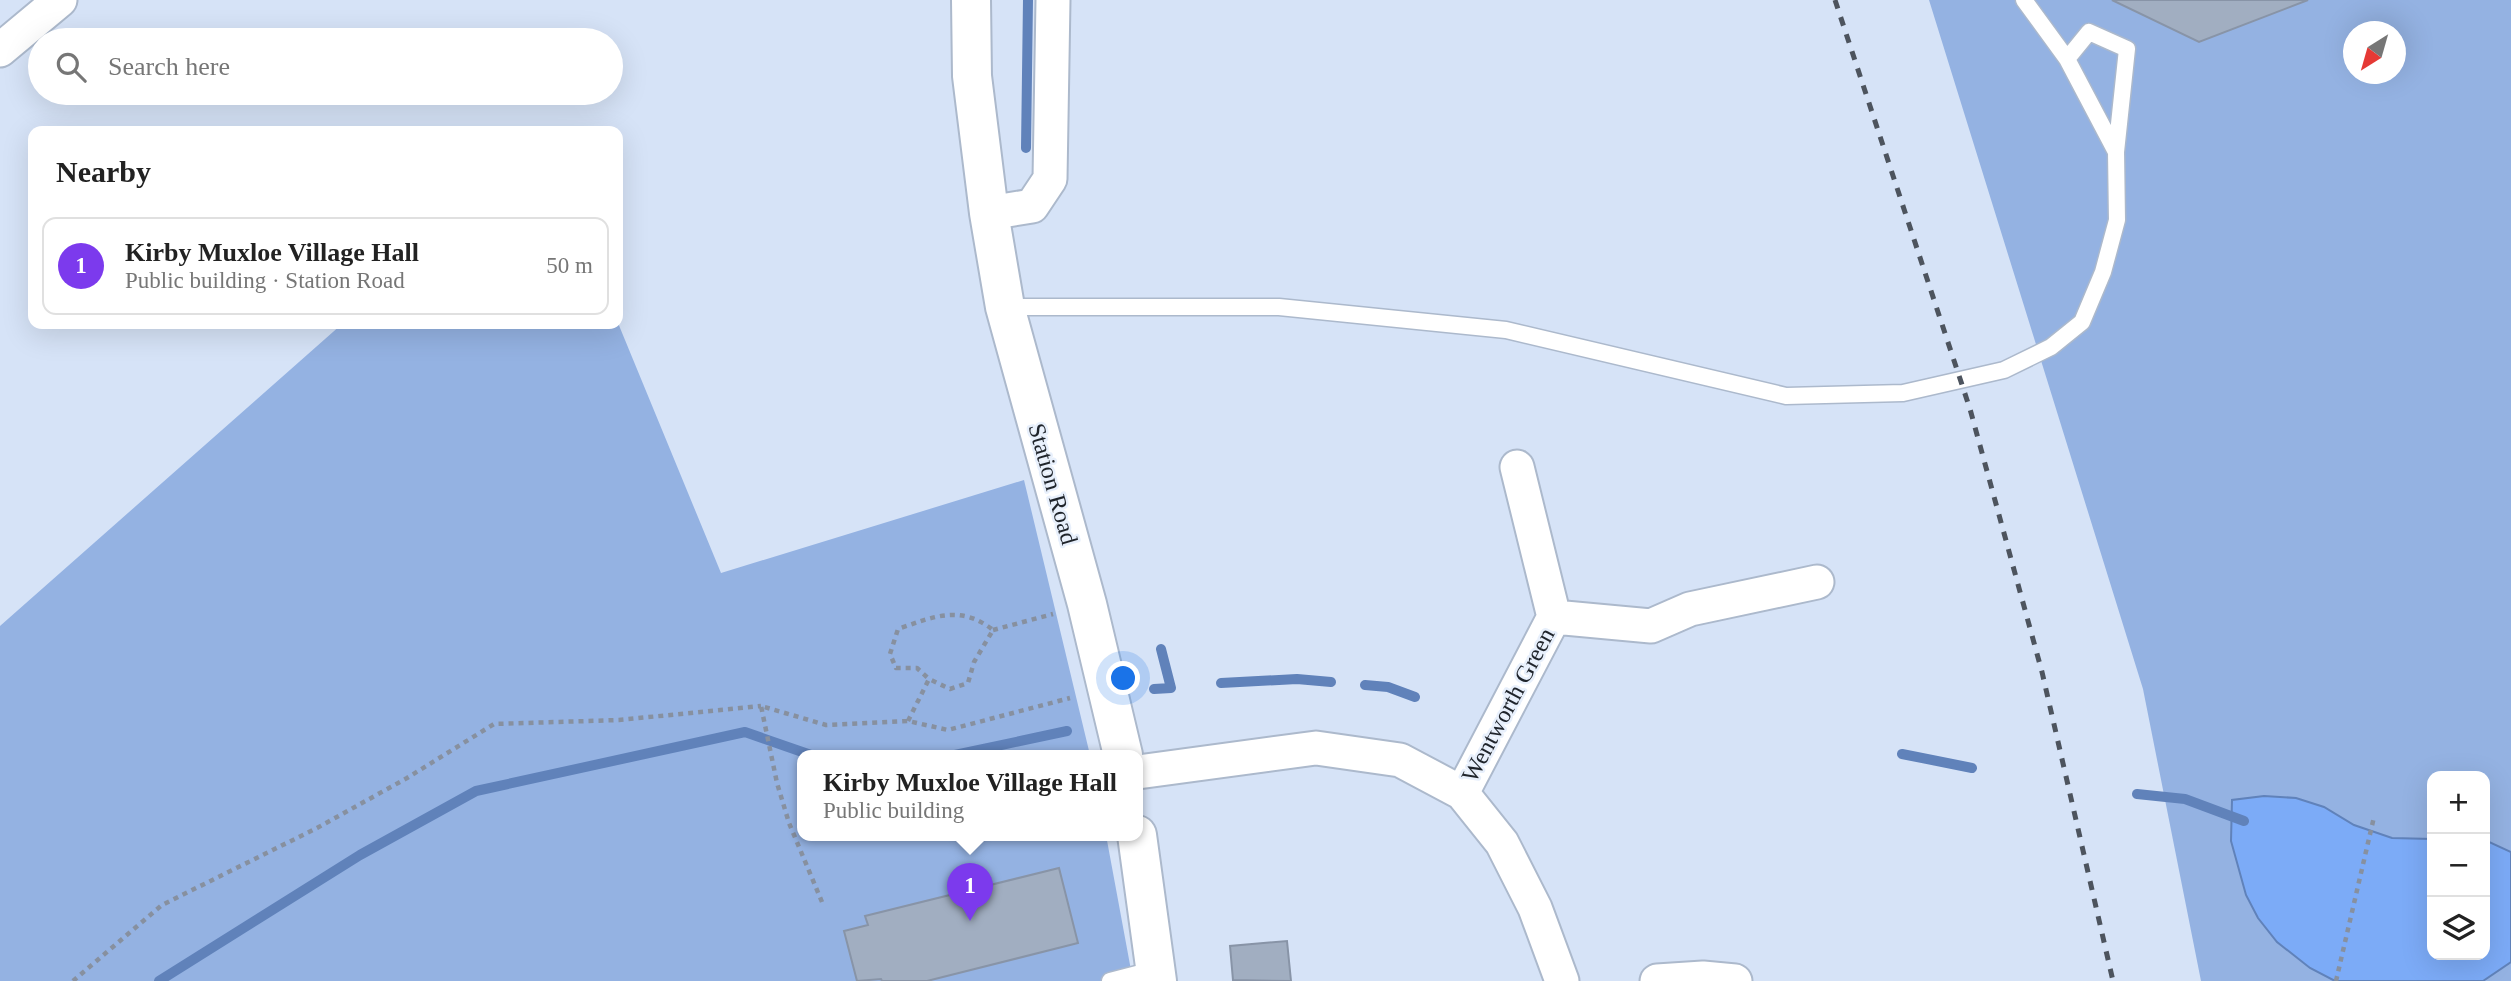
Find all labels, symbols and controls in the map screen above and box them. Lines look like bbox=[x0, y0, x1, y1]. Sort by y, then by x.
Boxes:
north arrow bbox=[2343, 21, 2406, 84]
search box bbox=[28, 28, 623, 105]
icon: search bbox=[52, 48, 90, 86]
text: Search here bbox=[108, 52, 230, 81]
text: Nearby bbox=[56, 155, 151, 188]
text: Kirby Muxloe Village Hall bbox=[125, 238, 419, 267]
text: 1 bbox=[75, 253, 87, 278]
text: 50 m bbox=[546, 253, 593, 278]
text: Public building · Station Road bbox=[125, 268, 405, 293]
street label: Station Road bbox=[1023, 420, 1083, 548]
street label: Wentworth Green bbox=[1456, 624, 1560, 786]
your location bbox=[1106, 661, 1140, 695]
popup bbox=[797, 750, 1143, 841]
text: Kirby Muxloe Village Hall bbox=[823, 768, 1117, 797]
map controls bbox=[2427, 771, 2490, 960]
button: + bbox=[2427, 771, 2490, 834]
text: Public building bbox=[823, 798, 964, 823]
button: − bbox=[2427, 834, 2490, 897]
pin: 1 bbox=[947, 863, 993, 921]
button: layers bbox=[2427, 897, 2490, 960]

